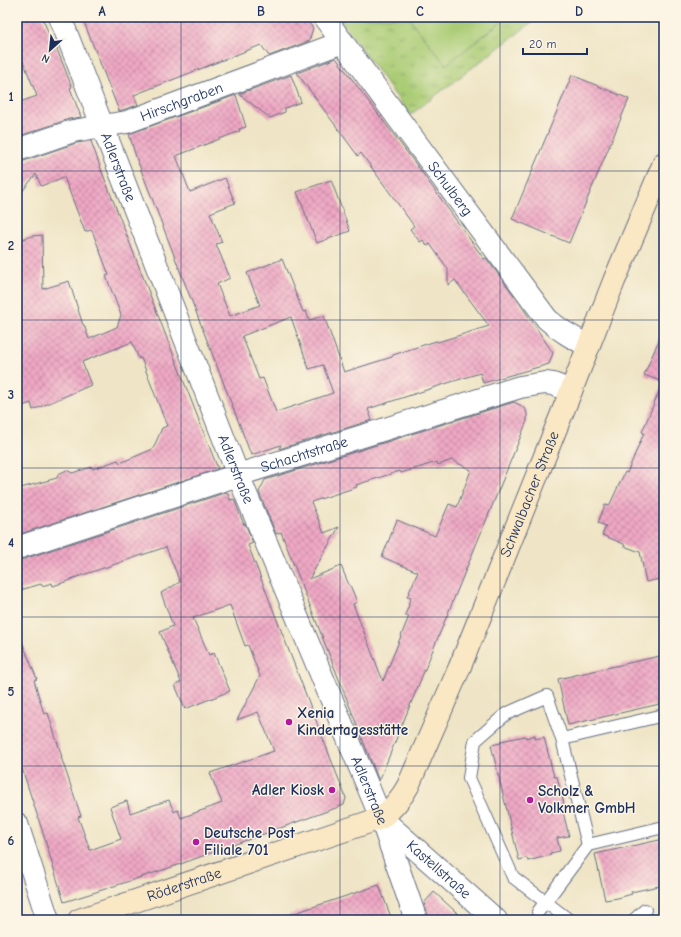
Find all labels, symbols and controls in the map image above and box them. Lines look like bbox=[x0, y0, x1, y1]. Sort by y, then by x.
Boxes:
text: A bbox=[98, 4, 106, 19]
text: B bbox=[257, 4, 265, 19]
text: C bbox=[416, 4, 424, 19]
text: D bbox=[575, 4, 583, 19]
north arrow bbox=[30, 30, 70, 70]
scale bar bbox=[523, 30, 587, 56]
text: 20 m bbox=[529, 37, 557, 51]
text: N bbox=[40, 51, 52, 66]
street label: Hirschgraben bbox=[138, 78, 225, 125]
text: 1 bbox=[8, 89, 14, 104]
street label: Adlerstraße bbox=[97, 130, 140, 205]
street label: Schulberg bbox=[424, 158, 476, 219]
text: 2 bbox=[8, 238, 14, 253]
text: 3 bbox=[8, 387, 14, 402]
street label: Schwalbacher Straße bbox=[496, 428, 563, 560]
street label: Adlerstraße bbox=[214, 432, 258, 507]
street label: Schachtstraße bbox=[258, 432, 350, 476]
text: 4 bbox=[8, 535, 14, 550]
text: 5 bbox=[8, 684, 15, 699]
place label: Xenia Kindertagesstätte bbox=[297, 704, 408, 739]
marker: Xenia Kindertagesstätte bbox=[284, 717, 294, 727]
street label: Adlerstraße bbox=[347, 753, 392, 827]
place label: Adler Kiosk bbox=[252, 781, 325, 799]
place label: Scholz & Volkmer GmbH bbox=[538, 782, 636, 817]
marker: Adler Kiosk bbox=[327, 785, 337, 795]
marker: Scholz & Volkmer GmbH bbox=[525, 795, 535, 805]
place label: Deutsche Post Filiale 701 bbox=[204, 824, 296, 859]
text: 6 bbox=[8, 833, 15, 848]
street label: Kastellstraße bbox=[403, 836, 475, 903]
marker: Deutsche Post Filiale 701 bbox=[191, 837, 201, 847]
street label: Röderstraße bbox=[145, 863, 224, 905]

